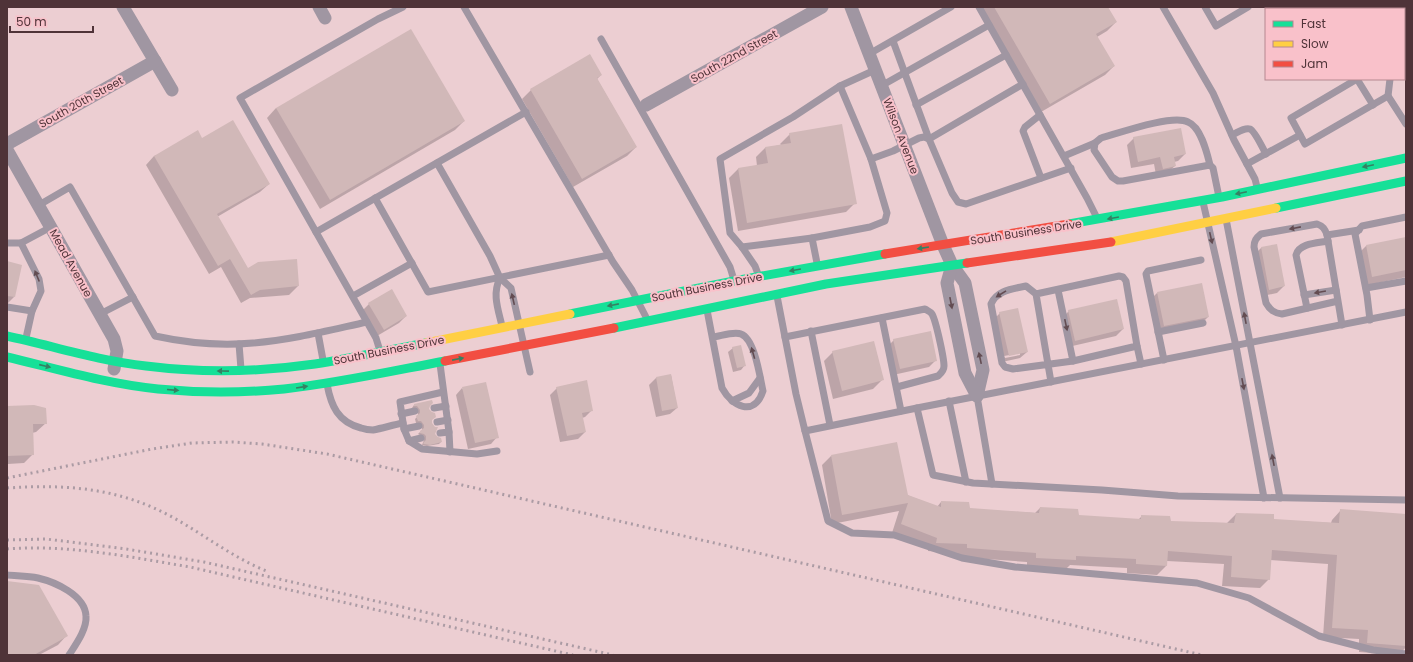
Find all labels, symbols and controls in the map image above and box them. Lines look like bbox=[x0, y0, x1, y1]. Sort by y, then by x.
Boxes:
scale bar bbox=[10, 8, 93, 34]
legend bbox=[1265, 8, 1405, 80]
text: 50 m bbox=[16, 13, 47, 30]
text: Fast bbox=[1301, 15, 1326, 32]
street label: South 22nd Street bbox=[688, 26, 780, 86]
text: Slow bbox=[1301, 35, 1329, 52]
text: Jam bbox=[1301, 55, 1328, 72]
street label: South 20th Street bbox=[36, 72, 126, 132]
street label: Wilson Avenue bbox=[879, 96, 923, 176]
one-way arrow bbox=[1362, 163, 1374, 169]
one-way arrow bbox=[1235, 190, 1247, 196]
street label: South Business Drive bbox=[969, 215, 1083, 249]
one-way arrow bbox=[1107, 215, 1119, 221]
one-way arrow bbox=[1289, 225, 1301, 231]
street label: Mead Avenue bbox=[46, 226, 96, 300]
one-way arrow bbox=[1208, 232, 1214, 244]
one-way arrow bbox=[917, 245, 929, 251]
one-way arrow bbox=[789, 267, 801, 273]
street label: South Business Drive bbox=[650, 268, 764, 306]
one-way arrow bbox=[34, 270, 40, 282]
one-way arrow bbox=[995, 290, 1007, 297]
one-way arrow bbox=[1314, 290, 1326, 296]
one-way arrow bbox=[510, 293, 516, 305]
one-way arrow bbox=[949, 297, 955, 309]
one-way arrow bbox=[607, 303, 619, 309]
one-way arrow bbox=[1242, 312, 1248, 324]
one-way arrow bbox=[1063, 319, 1069, 331]
street label: South Business Drive bbox=[332, 331, 446, 369]
one-way arrow bbox=[750, 347, 756, 360]
one-way arrow bbox=[977, 352, 983, 364]
one-way arrow bbox=[451, 355, 464, 361]
one-way arrow bbox=[39, 364, 51, 370]
one-way arrow bbox=[216, 368, 229, 374]
one-way arrow bbox=[1240, 378, 1246, 391]
one-way arrow bbox=[296, 384, 308, 390]
one-way arrow bbox=[167, 387, 179, 394]
one-way arrow bbox=[1269, 453, 1275, 466]

